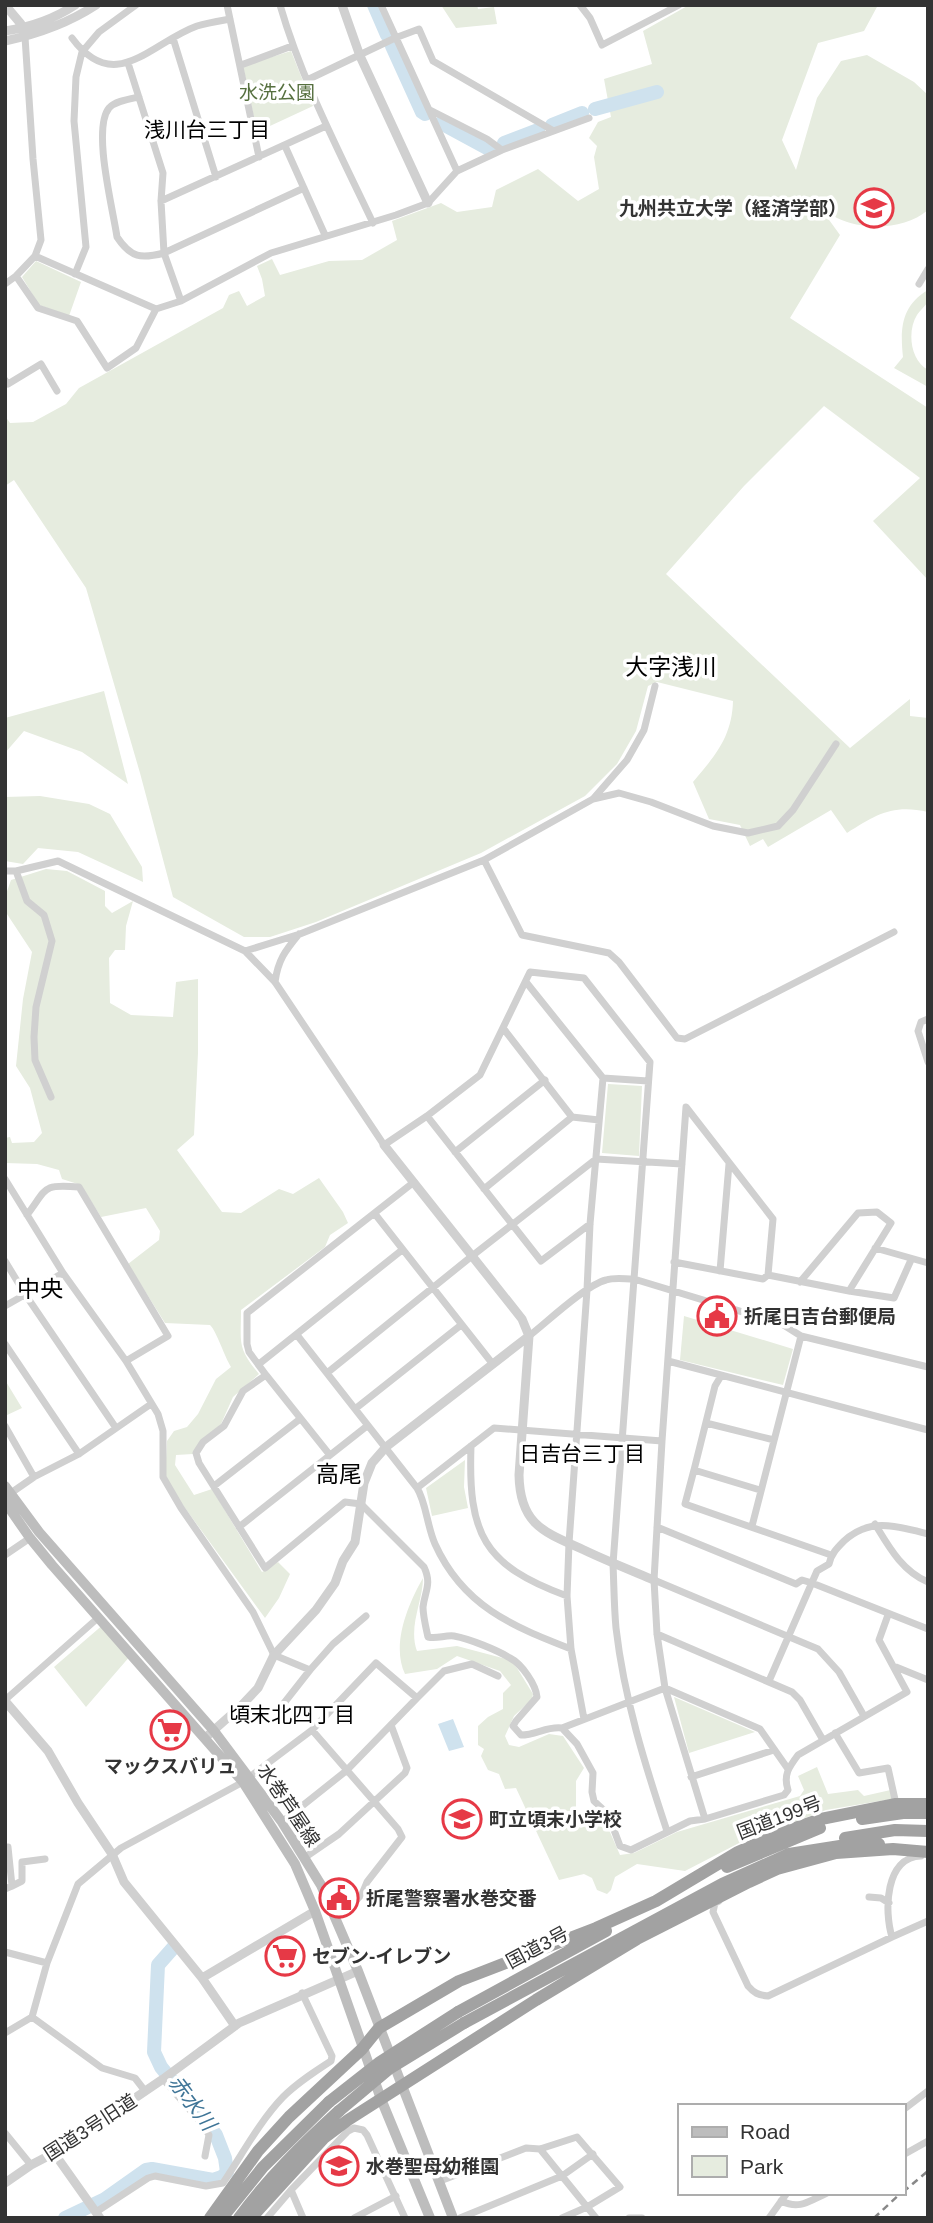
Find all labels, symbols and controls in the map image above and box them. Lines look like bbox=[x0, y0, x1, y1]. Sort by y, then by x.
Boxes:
park label: 水洗公園 bbox=[239, 82, 315, 103]
district label: 浅川台三丁目 bbox=[144, 118, 270, 141]
school or university icon: 九州共立大学（経済学部） bbox=[853, 187, 895, 229]
place label: 九州共立大学（経済学部） bbox=[619, 198, 847, 219]
district label: 大字浅川 bbox=[625, 654, 717, 680]
district label: 中央 bbox=[17, 1276, 63, 1302]
public building icon: 折尾日吉台郵便局 bbox=[696, 1295, 738, 1337]
place label: 折尾日吉台郵便局 bbox=[744, 1306, 896, 1327]
district label: 日吉台三丁目 bbox=[519, 1442, 645, 1465]
district label: 高尾 bbox=[316, 1461, 362, 1487]
district label: 頃末北四丁目 bbox=[229, 1703, 355, 1726]
supermarket icon: マックスバリュ bbox=[149, 1709, 191, 1751]
place label: マックスバリュ bbox=[104, 1756, 236, 1777]
street label: 水巻芦屋線 bbox=[253, 1760, 324, 1851]
street label: 国道199号 bbox=[734, 1792, 824, 1843]
school or university icon: 町立頃末小学校 bbox=[441, 1798, 483, 1840]
place label: 町立頃末小学校 bbox=[489, 1809, 622, 1830]
public building icon: 折尾警察署水巻交番 bbox=[318, 1877, 360, 1919]
place label: 折尾警察署水巻交番 bbox=[366, 1888, 537, 1909]
street label: 国道3号 bbox=[502, 1922, 572, 1973]
supermarket icon: セブン-イレブン bbox=[264, 1935, 306, 1977]
place label: セブン-イレブン bbox=[312, 1946, 451, 1967]
water label: 赤水川 bbox=[164, 2071, 222, 2136]
street label: 国道3号旧道 bbox=[40, 2090, 140, 2165]
legend bbox=[678, 2104, 905, 2195]
text: Road bbox=[740, 2120, 790, 2143]
school or university icon: 水巻聖母幼稚園 bbox=[318, 2145, 360, 2187]
text: Park bbox=[740, 2155, 784, 2178]
place label: 水巻聖母幼稚園 bbox=[366, 2156, 499, 2177]

